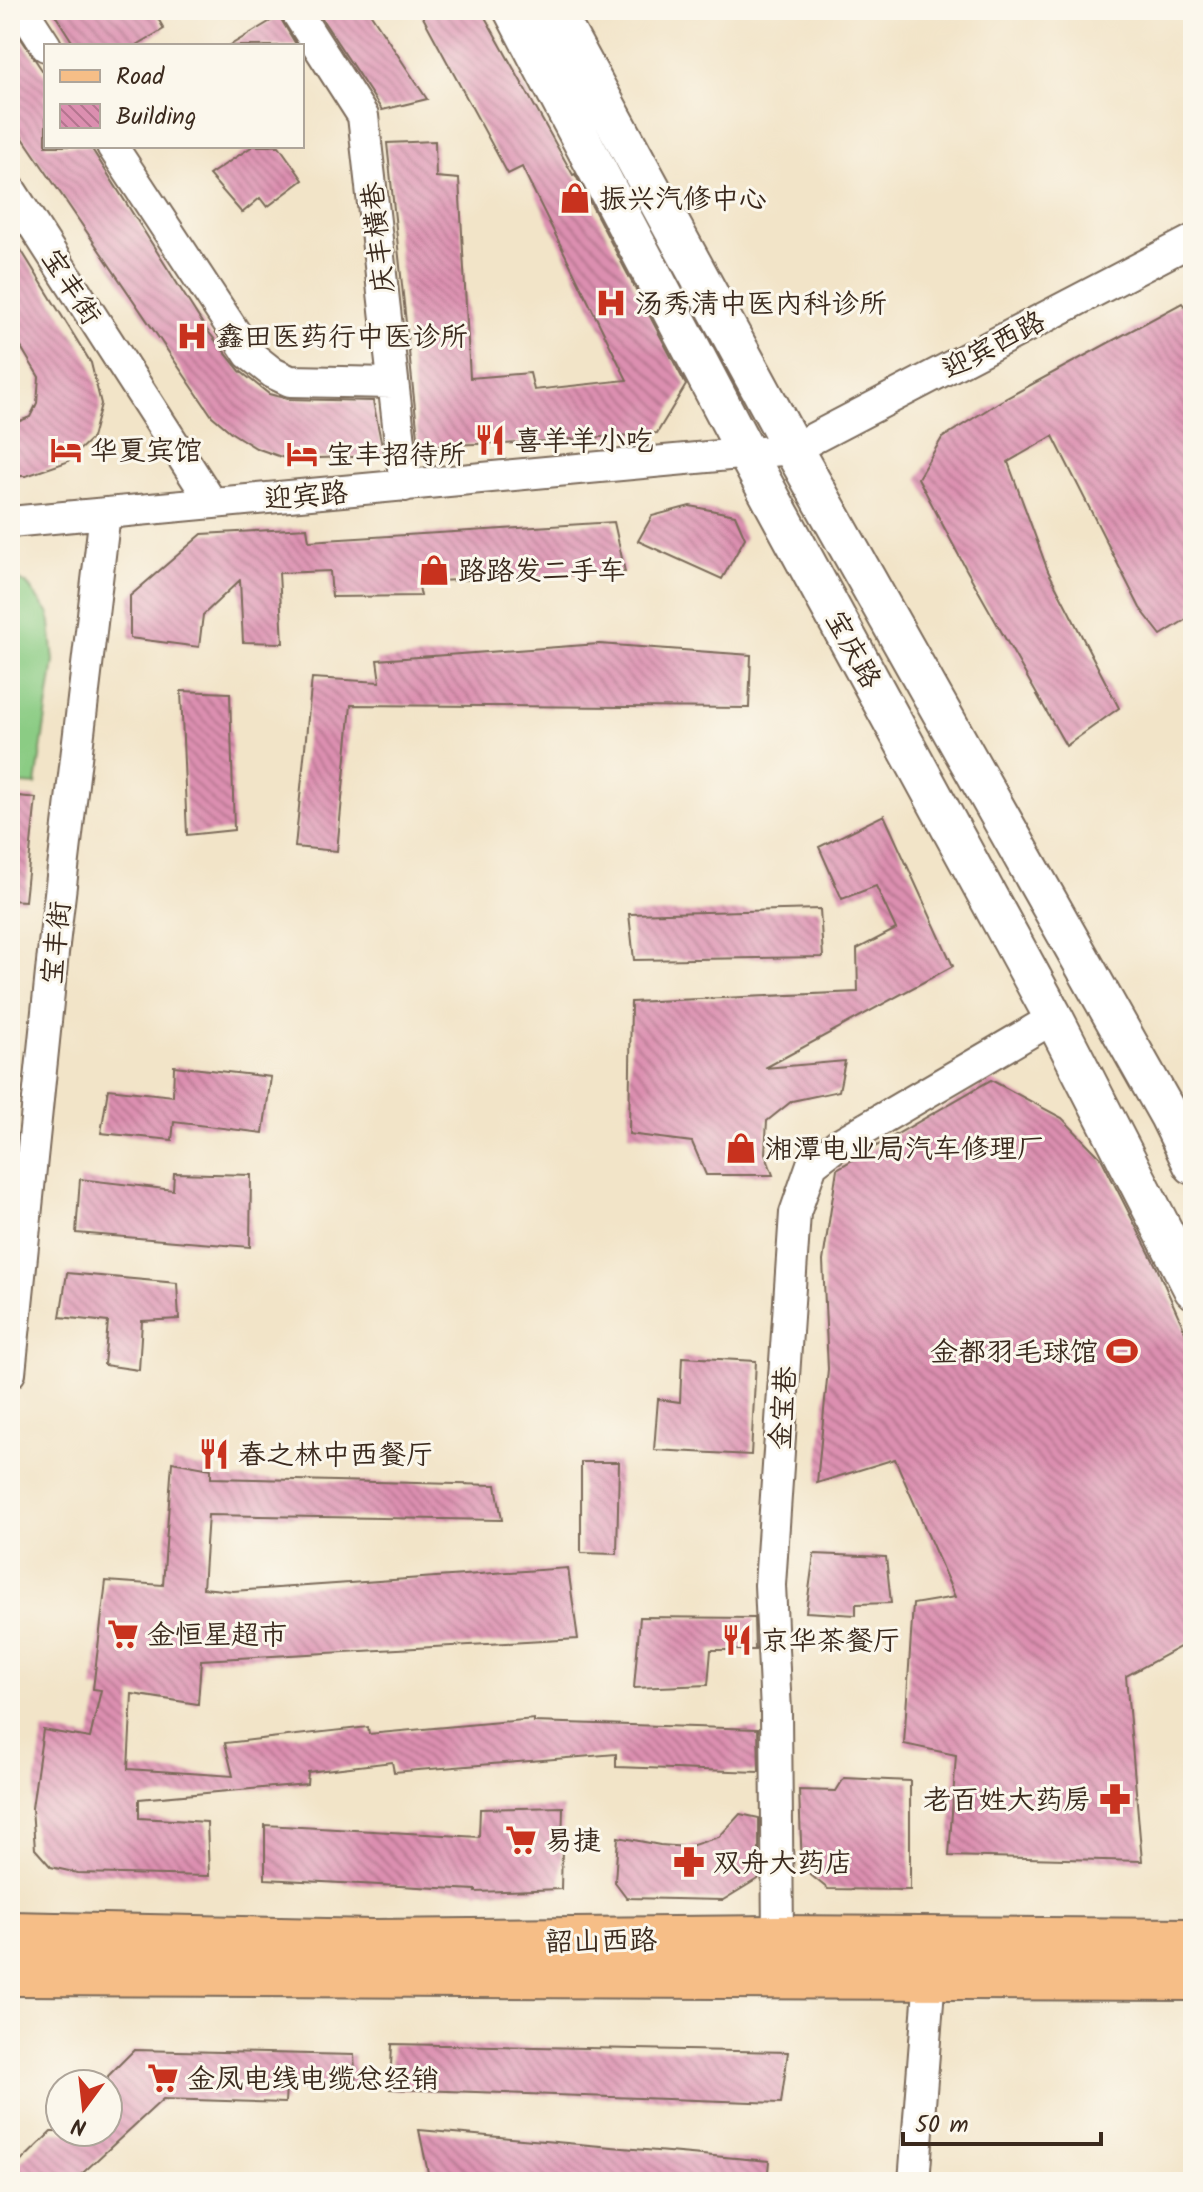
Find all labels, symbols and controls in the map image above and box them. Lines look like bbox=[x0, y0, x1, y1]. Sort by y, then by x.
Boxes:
legend bbox=[44, 44, 304, 148]
text: Road bbox=[116, 58, 165, 97]
text: Building bbox=[116, 98, 196, 137]
place label: 振兴汽修中心 bbox=[599, 178, 767, 223]
street label: 庆丰横巷 bbox=[351, 179, 408, 296]
shop icon: 振兴汽修中心 bbox=[558, 181, 592, 215]
street label: 宝丰街 bbox=[28, 240, 112, 335]
place label: 汤秀清中医内科诊所 bbox=[635, 283, 887, 328]
hospital icon: 汤秀清中医内科诊所 bbox=[594, 286, 628, 320]
street label: 迎宾西路 bbox=[934, 300, 1054, 392]
place label: 鑫田医药行中医诊所 bbox=[216, 316, 468, 361]
hospital icon: 鑫田医药行中医诊所 bbox=[175, 319, 209, 353]
place label: 喜羊羊小吃 bbox=[514, 420, 654, 465]
restaurant icon: 喜羊羊小吃 bbox=[473, 423, 507, 457]
place label: 华夏宾馆 bbox=[90, 430, 202, 475]
hotel icon: 华夏宾馆 bbox=[49, 433, 83, 467]
place label: 宝丰招待所 bbox=[326, 434, 466, 479]
hotel icon: 宝丰招待所 bbox=[285, 437, 319, 471]
street label: 迎宾路 bbox=[262, 471, 350, 524]
place label: 路路发二手车 bbox=[458, 550, 626, 595]
shop icon: 路路发二手车 bbox=[417, 553, 451, 587]
street label: 宝庆路 bbox=[812, 603, 892, 698]
street label: 宝丰街 bbox=[31, 899, 84, 987]
place label: 湘潭电业局汽车修理厂 bbox=[765, 1128, 1045, 1173]
shop icon: 湘潭电业局汽车修理厂 bbox=[724, 1131, 758, 1165]
place label: 金都羽毛球馆 bbox=[930, 1331, 1098, 1376]
sports icon: 金都羽毛球馆 bbox=[1105, 1334, 1139, 1368]
street label: 金宝巷 bbox=[759, 1364, 810, 1452]
place label: 春之林中西餐厅 bbox=[238, 1434, 434, 1479]
restaurant icon: 春之林中西餐厅 bbox=[197, 1437, 231, 1471]
place label: 金恒星超市 bbox=[147, 1614, 287, 1659]
supermarket icon: 金恒星超市 bbox=[106, 1617, 140, 1651]
place label: 京华茶餐厅 bbox=[761, 1620, 901, 1665]
restaurant icon: 京华茶餐厅 bbox=[720, 1623, 754, 1657]
place label: 老百姓大药房 bbox=[923, 1779, 1091, 1824]
pharmacy icon: 老百姓大药房 bbox=[1098, 1782, 1132, 1816]
place label: 易捷 bbox=[545, 1820, 601, 1865]
supermarket icon: 易捷 bbox=[504, 1823, 538, 1857]
place label: 双舟大药店 bbox=[713, 1842, 853, 1887]
pharmacy icon: 双舟大药店 bbox=[672, 1845, 706, 1879]
street label: 韶山西路 bbox=[545, 1919, 657, 1966]
place label: 金凤电线电缆总经销 bbox=[187, 2058, 439, 2103]
supermarket icon: 金凤电线电缆总经销 bbox=[146, 2061, 180, 2095]
north arrow bbox=[44, 2068, 124, 2148]
scale bar bbox=[903, 2096, 1101, 2146]
text: N bbox=[68, 2106, 91, 2144]
text: 50 m bbox=[915, 2106, 969, 2145]

